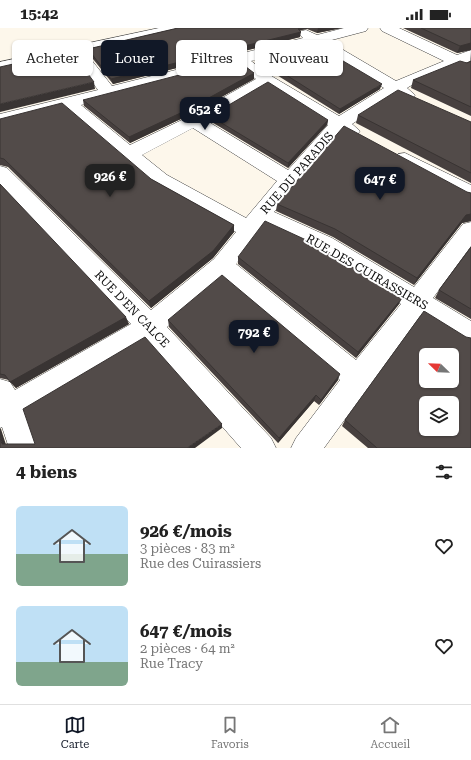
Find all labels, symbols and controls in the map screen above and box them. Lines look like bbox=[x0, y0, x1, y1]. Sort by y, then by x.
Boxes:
text: 15:42 bbox=[20, 5, 58, 23]
chip: Acheter bbox=[12, 40, 93, 76]
chip: Louer bbox=[101, 40, 168, 76]
chip: Filtres bbox=[176, 40, 247, 76]
chip: Nouveau bbox=[255, 40, 343, 76]
pin: 652 € bbox=[177, 97, 233, 131]
text: 652 € bbox=[189, 102, 221, 117]
street label: RUE DU PARADIS bbox=[258, 129, 336, 217]
pin: 926 € bbox=[82, 164, 138, 198]
pin: 647 € bbox=[352, 167, 408, 201]
text: 926 € bbox=[94, 169, 126, 184]
text: 647 € bbox=[364, 172, 396, 187]
street label: RUE DES CUIRASSIERS bbox=[303, 231, 431, 313]
street label: RUE D'EN CALCE bbox=[92, 268, 172, 350]
pin: 792 € bbox=[226, 320, 282, 354]
text: 792 € bbox=[238, 325, 270, 340]
north arrow bbox=[419, 348, 459, 388]
map controls bbox=[419, 348, 459, 436]
button: layers bbox=[419, 396, 459, 436]
icon: filters bbox=[433, 461, 455, 483]
text: 4 biens bbox=[16, 462, 77, 482]
text: 926 €/mois bbox=[140, 521, 232, 541]
icon: home bbox=[48, 522, 96, 570]
icon: heart bbox=[433, 535, 455, 557]
text: 3 pièces · 83 m² bbox=[140, 541, 235, 556]
text: Rue des Cuirassiers bbox=[140, 556, 261, 571]
text: 647 €/mois bbox=[140, 621, 232, 641]
icon: home bbox=[48, 622, 96, 670]
icon: heart bbox=[433, 635, 455, 657]
text: 2 pièces · 64 m² bbox=[140, 641, 235, 656]
text: Rue Tracy bbox=[140, 656, 203, 671]
tab: Carte bbox=[61, 714, 89, 751]
tab: Favoris bbox=[211, 714, 249, 751]
tab: Accueil bbox=[370, 714, 410, 751]

